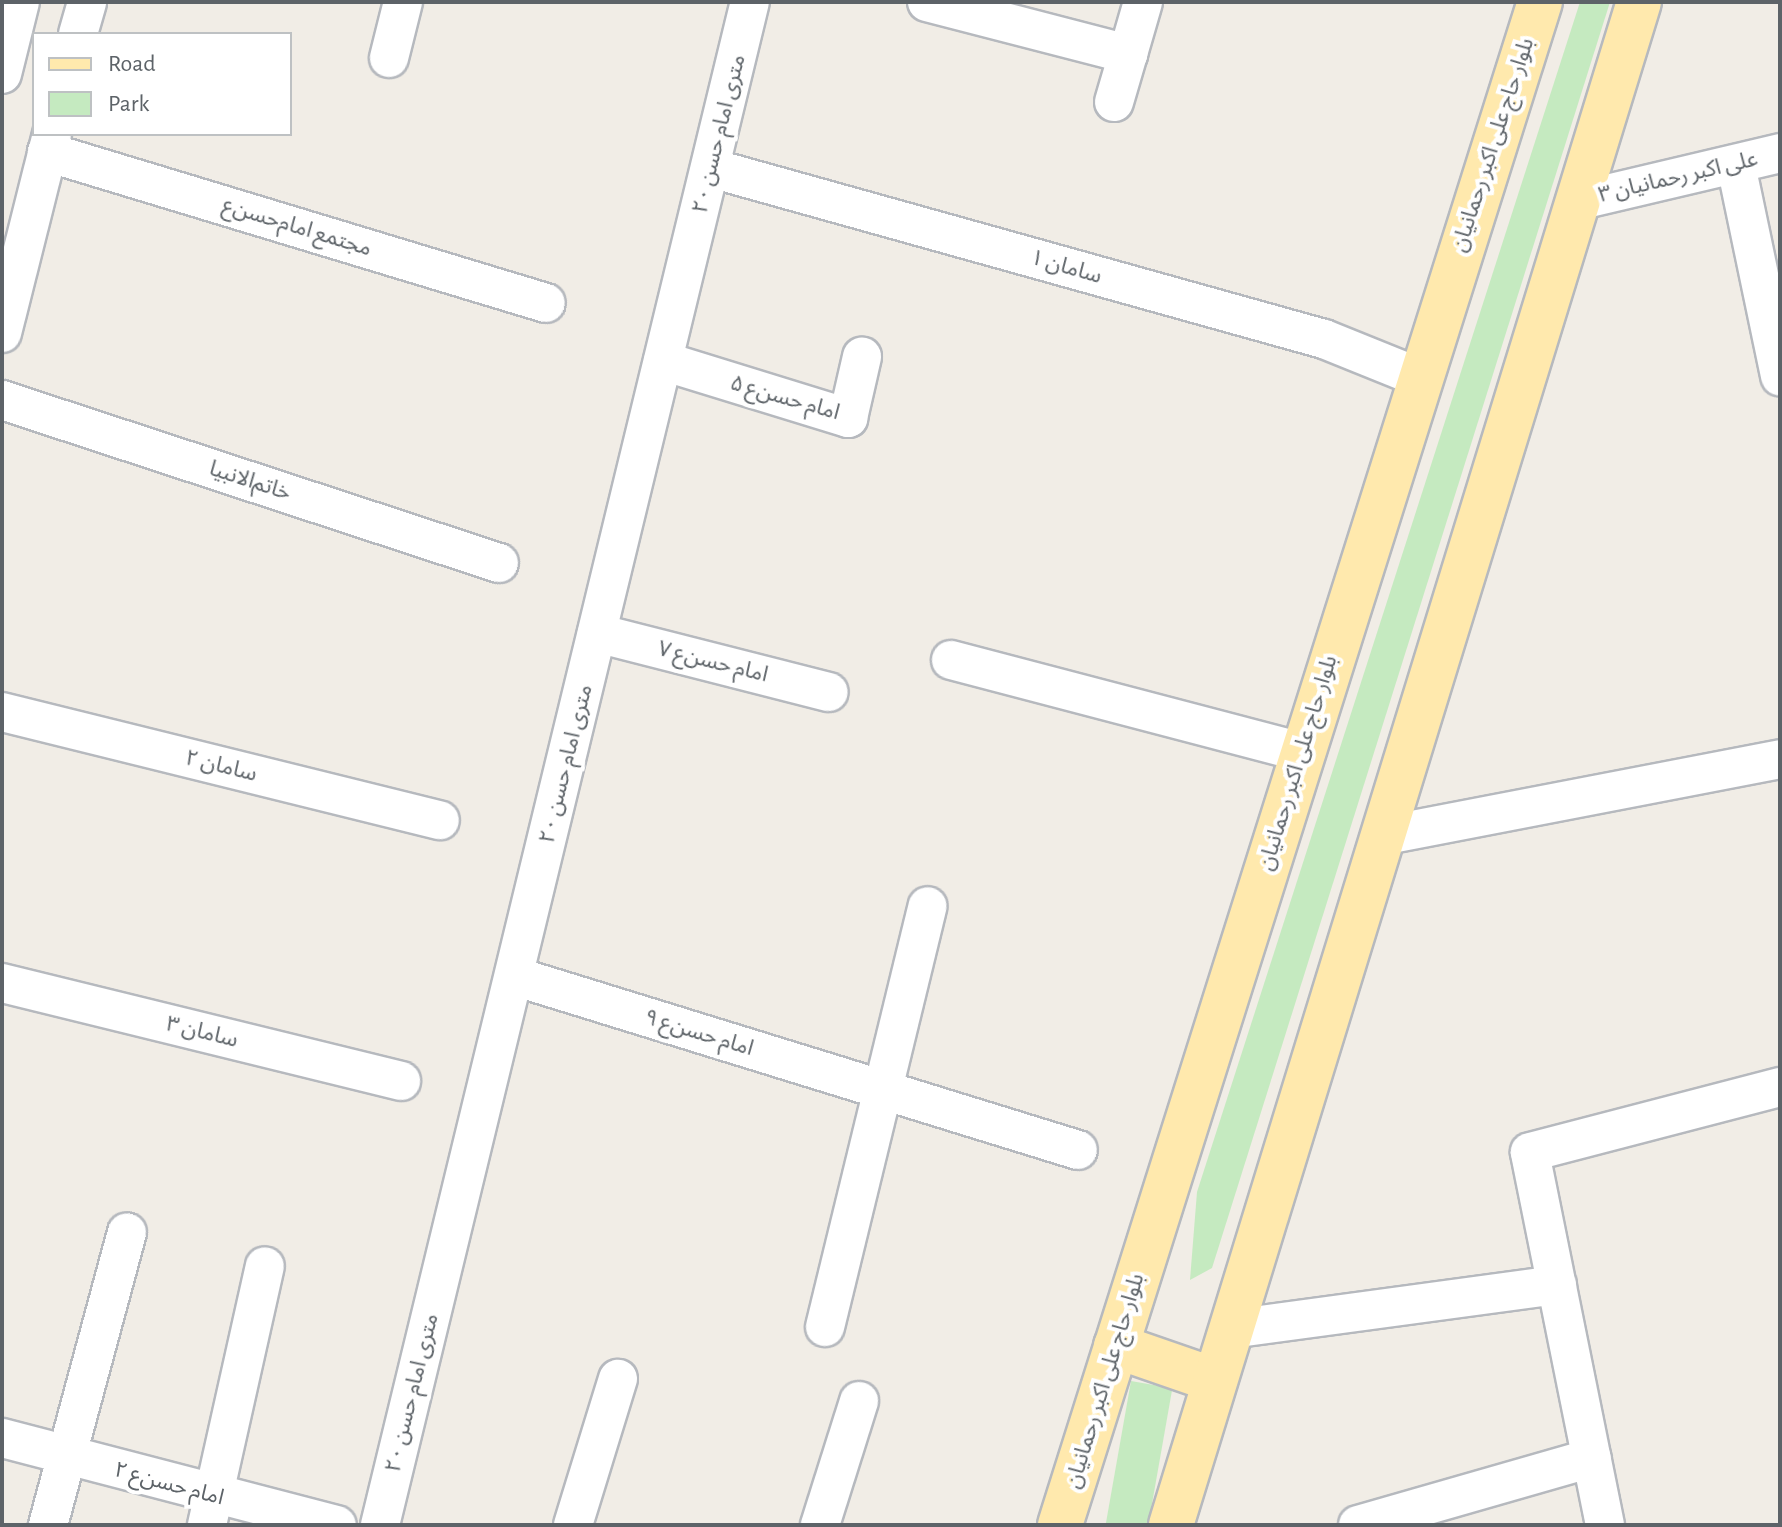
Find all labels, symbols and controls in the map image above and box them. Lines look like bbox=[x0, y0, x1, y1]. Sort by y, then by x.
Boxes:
legend bbox=[32, 32, 292, 136]
street label: بلوار حاج علی اکبر رحمانیان bbox=[1446, 35, 1540, 255]
text: Road bbox=[108, 52, 156, 76]
street label: ۲۰ متری امام حسن bbox=[686, 52, 752, 216]
text: Park bbox=[108, 92, 149, 116]
street label: علی اکبر رحمانیان ۳ bbox=[1596, 146, 1760, 208]
street label: مجتمع امام‌حسن‌ع bbox=[219, 192, 375, 262]
street label: سامان ۱ bbox=[1027, 244, 1105, 290]
street label: امام حسن‌ع ۵ bbox=[727, 370, 843, 426]
street label: خاتم‌الانبیا bbox=[206, 455, 294, 507]
street label: امام حسن‌ع ۷ bbox=[655, 636, 771, 688]
street label: بلوار حاج علی اکبر رحمانیان bbox=[1253, 652, 1343, 874]
street label: ۲۰ متری امام حسن bbox=[533, 682, 599, 846]
street label: سامان ۲ bbox=[182, 744, 260, 788]
street label: امام حسن‌ع ۹ bbox=[641, 1004, 757, 1062]
street label: سامان ۳ bbox=[163, 1010, 241, 1054]
street label: بلوار حاج علی اکبر رحمانیان bbox=[1060, 1270, 1150, 1492]
street label: ۲۰ متری امام حسن bbox=[379, 1311, 445, 1475]
street label: امام حسن‌ع ۲ bbox=[111, 1457, 227, 1511]

